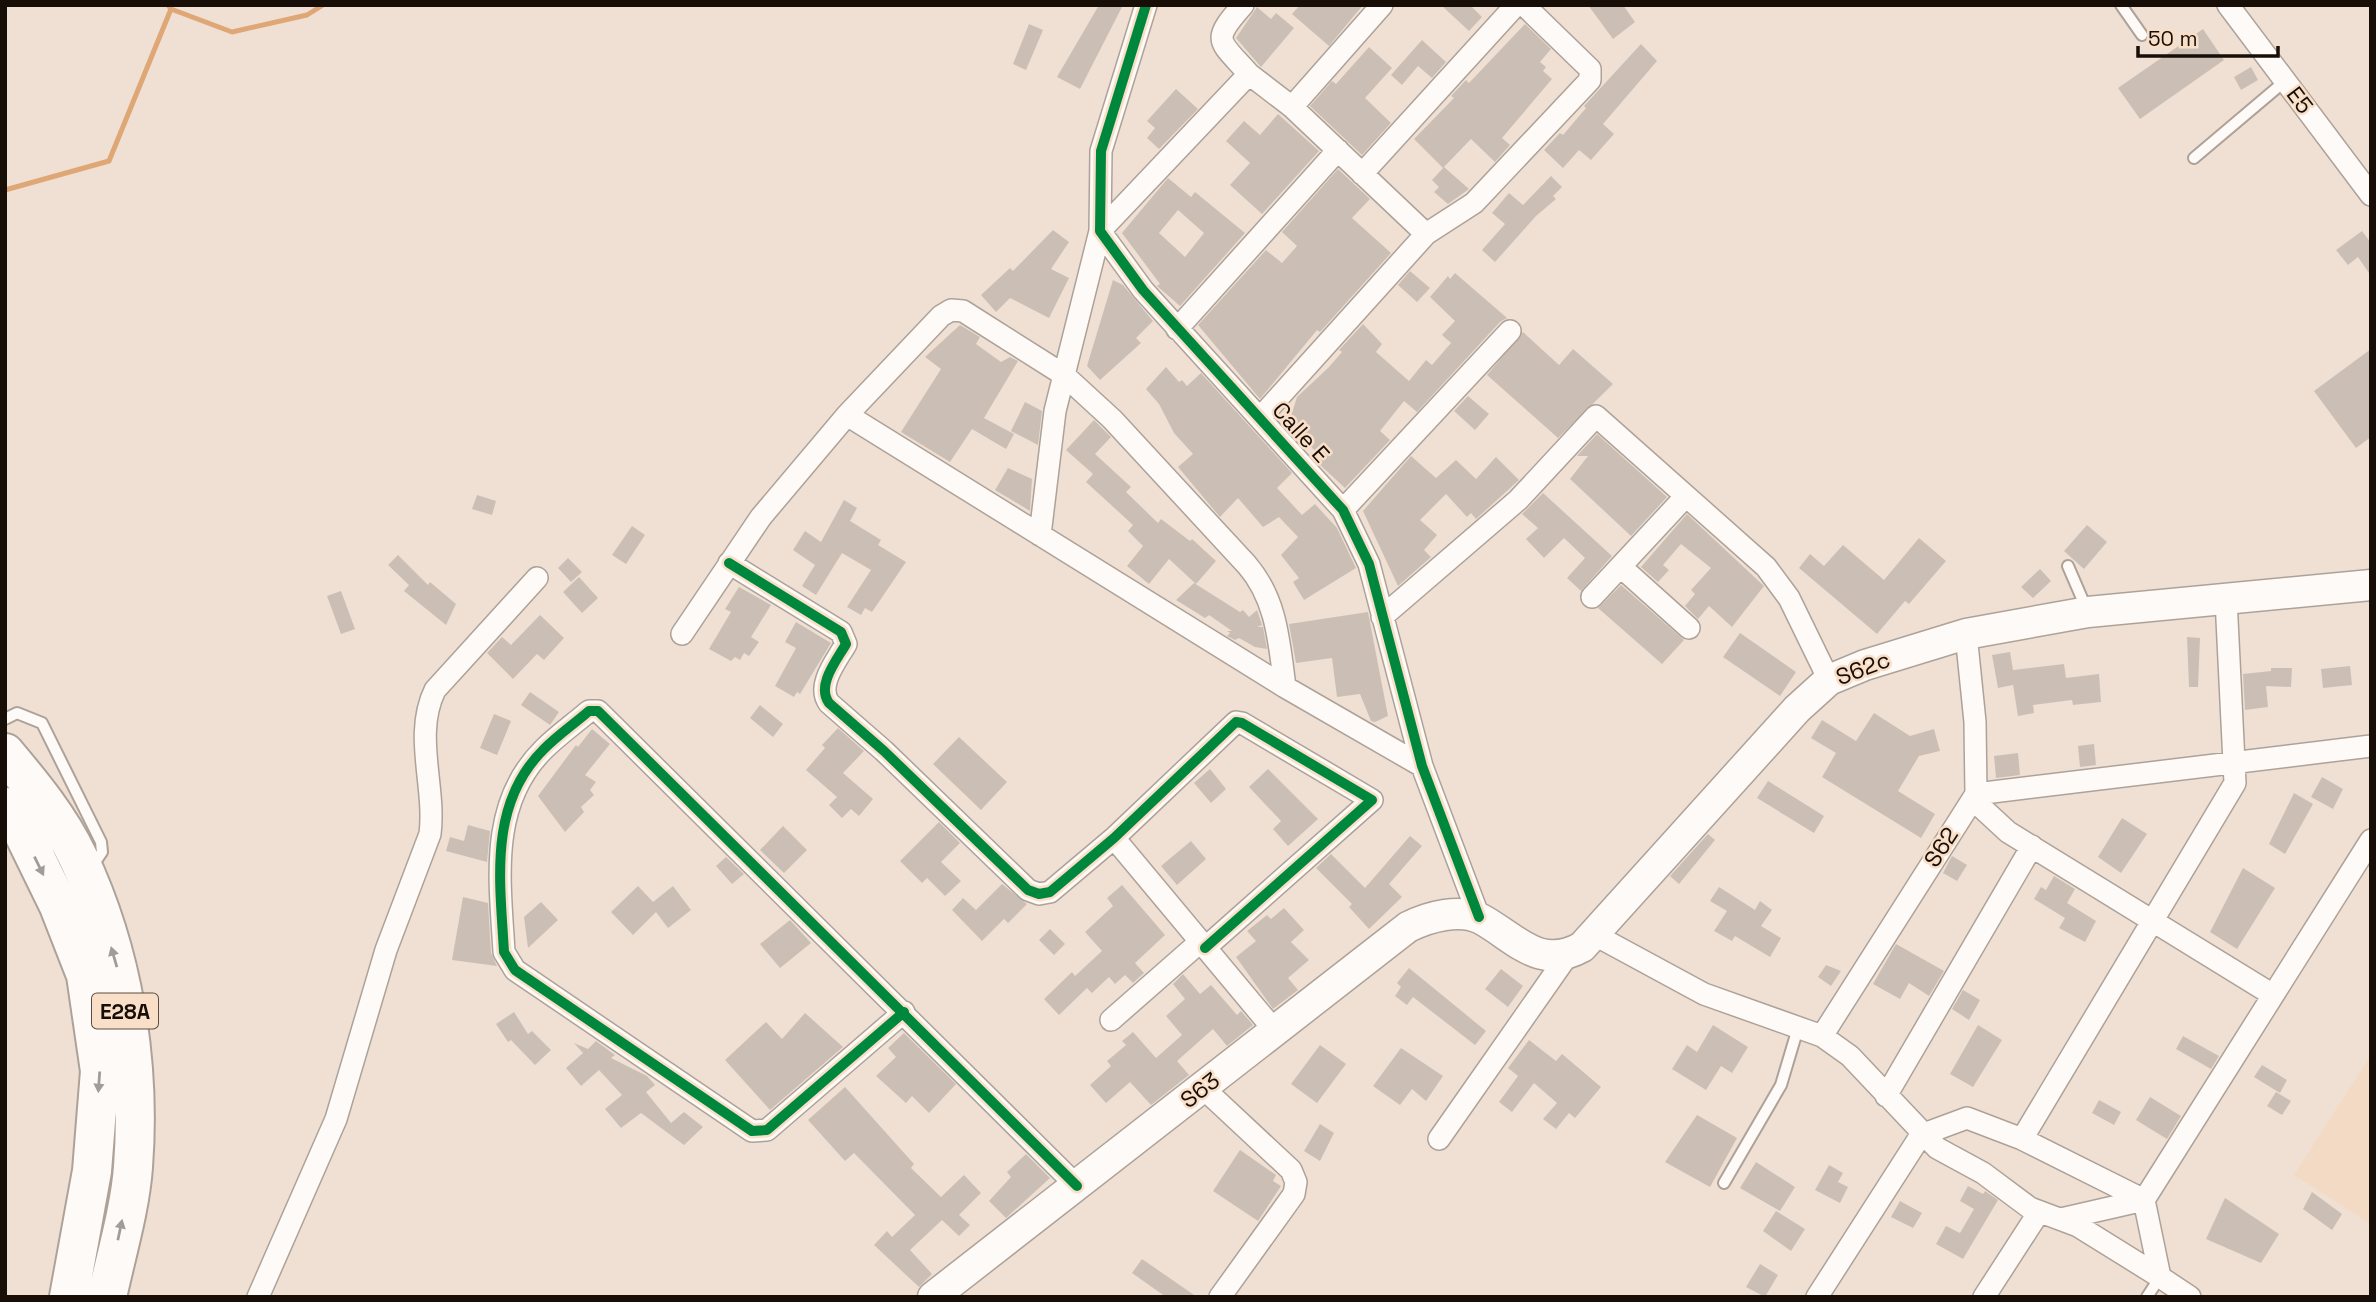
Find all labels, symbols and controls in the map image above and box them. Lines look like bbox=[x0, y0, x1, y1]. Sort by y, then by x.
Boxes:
scale bar bbox=[2138, 14, 2278, 58]
text: 50 m bbox=[2148, 25, 2198, 52]
street label: E5 bbox=[2280, 80, 2320, 120]
street label: Calle E bbox=[1266, 395, 1336, 469]
street label: S62c bbox=[1832, 644, 1894, 692]
street label: S62 bbox=[1917, 821, 1965, 873]
one-way arrow bbox=[34, 856, 45, 876]
one-way arrow bbox=[109, 946, 119, 967]
road number: E28A bbox=[92, 993, 158, 1028]
street label: S63 bbox=[1174, 1065, 1226, 1115]
one-way arrow bbox=[93, 1071, 104, 1093]
one-way arrow bbox=[115, 1219, 126, 1241]

